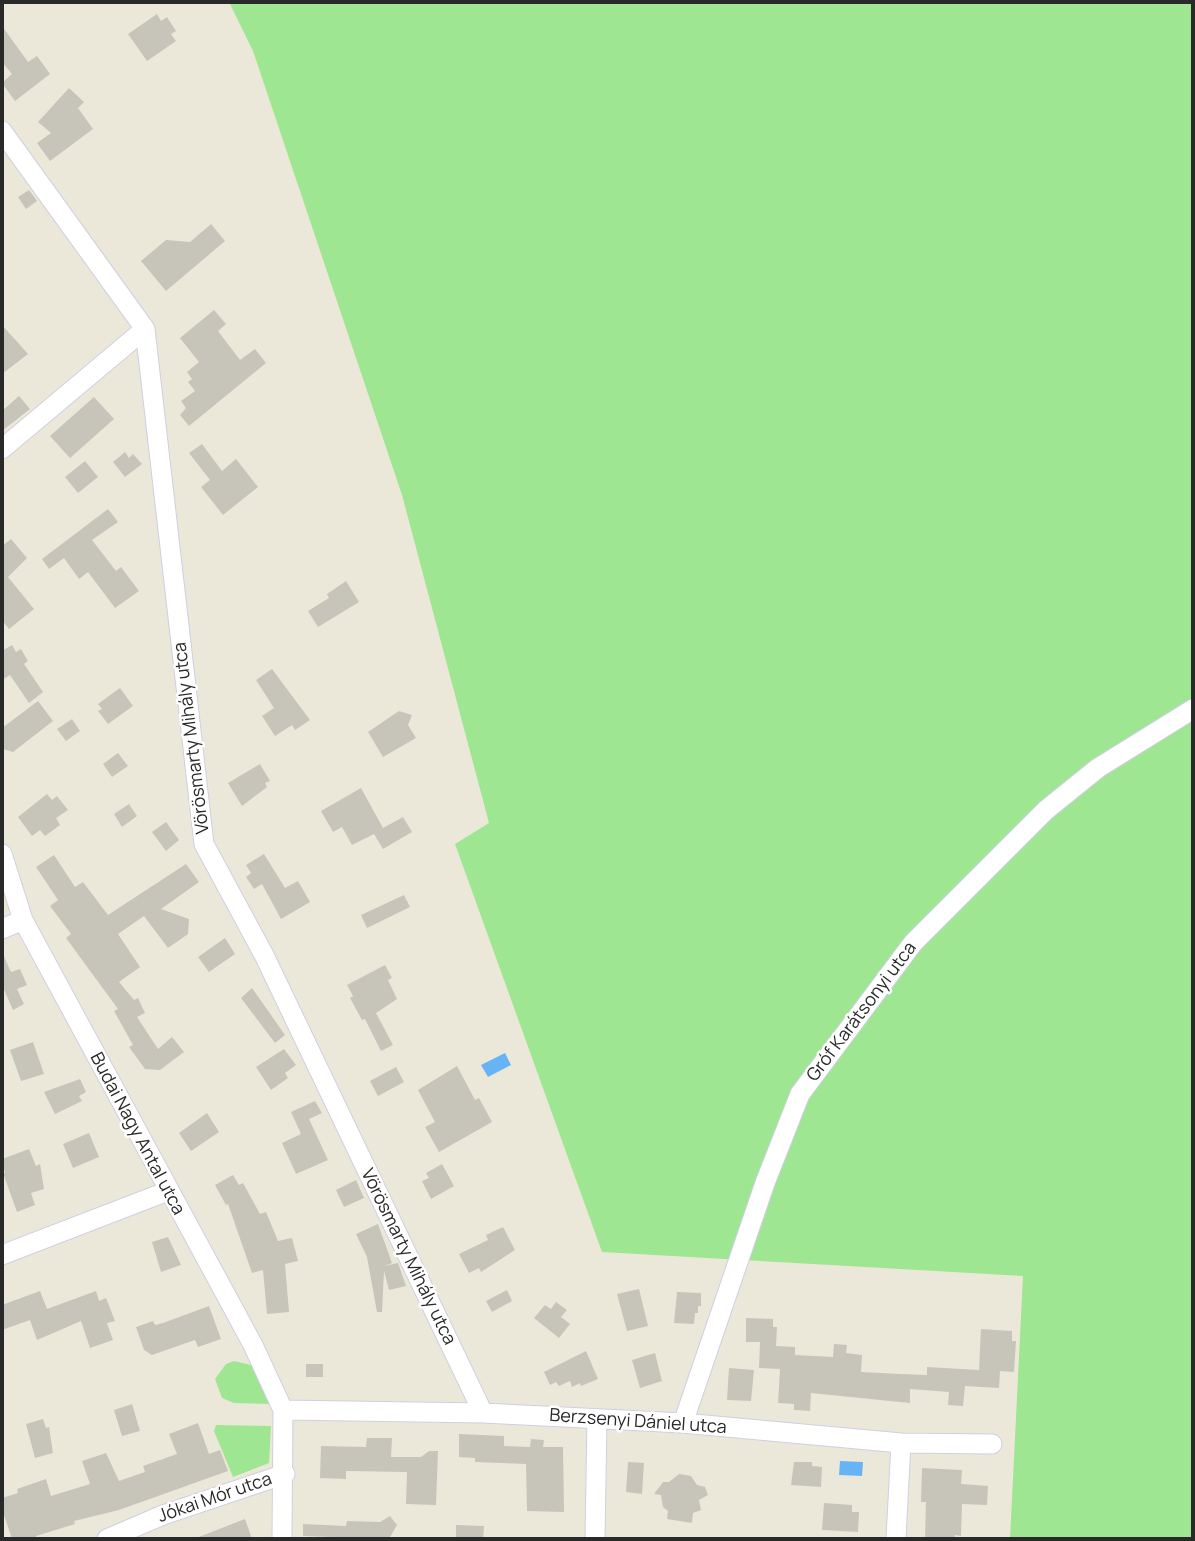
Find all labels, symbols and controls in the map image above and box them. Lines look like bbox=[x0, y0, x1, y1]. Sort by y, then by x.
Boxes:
street label: Vörösmarty Mihály utca bbox=[170, 641, 214, 835]
street label: Gróf Karátsonyi utca bbox=[803, 938, 921, 1086]
street label: Budai Nagy Antal utca bbox=[85, 1049, 189, 1219]
street label: Vörösmarty Mihály utca bbox=[356, 1165, 460, 1349]
street label: Berzsenyi Dániel utca bbox=[549, 1405, 727, 1439]
street label: Jókai Mór utca bbox=[155, 1468, 275, 1528]

